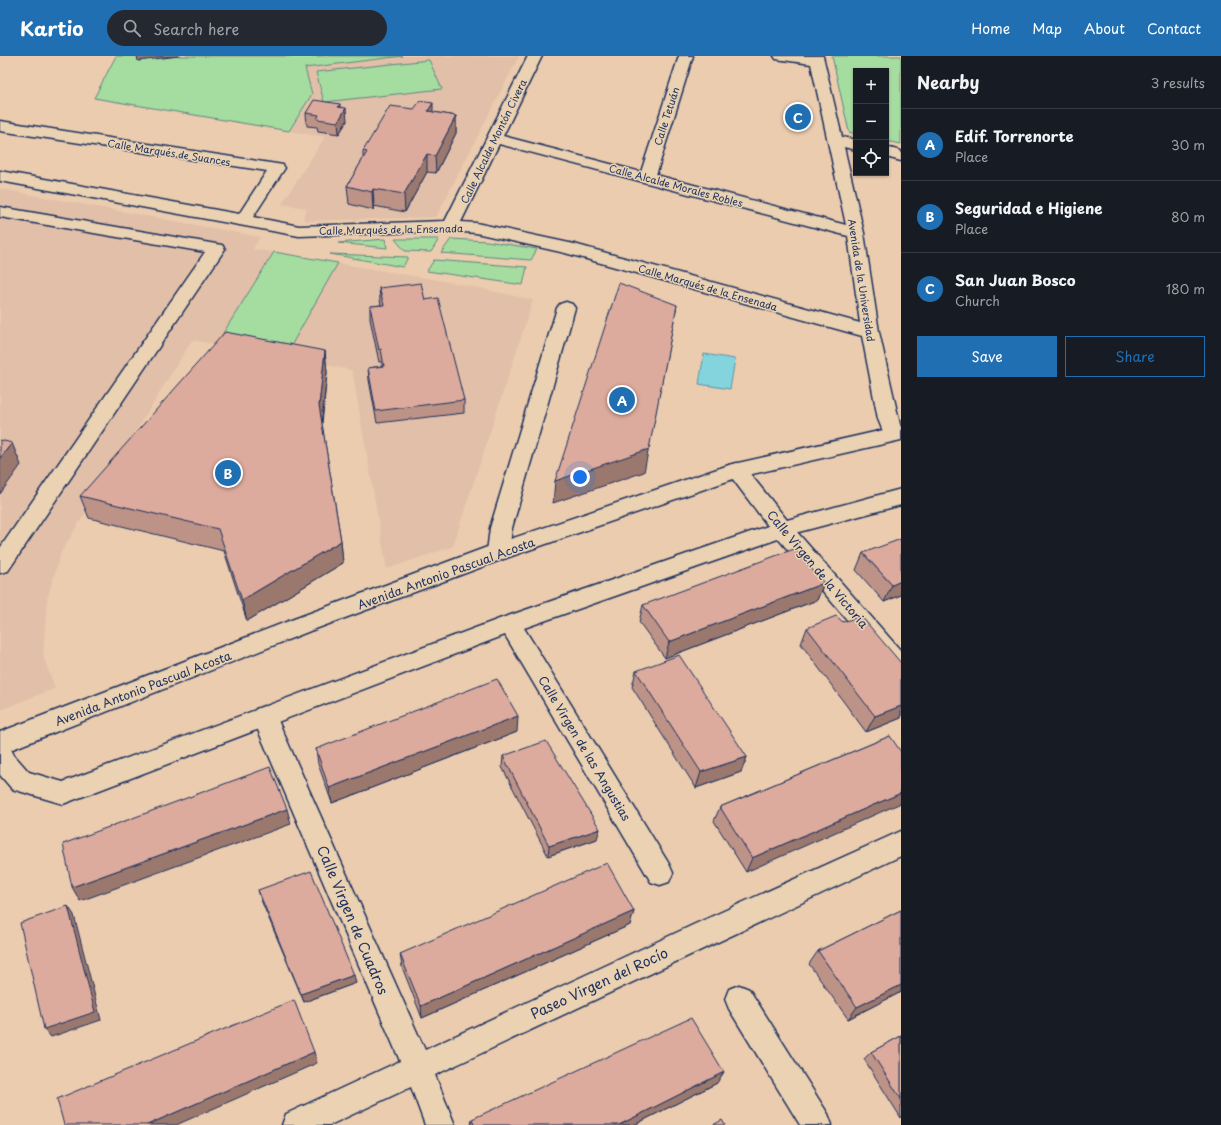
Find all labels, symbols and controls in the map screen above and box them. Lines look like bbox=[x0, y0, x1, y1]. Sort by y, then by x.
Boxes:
search box bbox=[107, 10, 387, 46]
text: Kartio bbox=[20, 14, 83, 42]
icon: search bbox=[121, 17, 143, 39]
text: Search here bbox=[153, 17, 239, 40]
text: Home bbox=[971, 18, 1010, 39]
text: Map bbox=[1032, 18, 1062, 39]
text: About bbox=[1084, 18, 1125, 39]
text: Contact bbox=[1147, 18, 1201, 39]
map controls bbox=[853, 68, 889, 176]
button: + bbox=[853, 68, 889, 104]
text: Nearby bbox=[917, 69, 979, 95]
text: 3 results bbox=[1151, 73, 1205, 92]
street label: Calle Alcalde Montón Civera bbox=[456, 75, 530, 206]
street label: Calle Tetuán bbox=[650, 85, 682, 147]
pin: C bbox=[785, 102, 811, 132]
button: − bbox=[853, 104, 889, 140]
text: Edif. Torrenorte bbox=[955, 124, 1074, 147]
street label: Calle Marqués de Suances bbox=[106, 135, 232, 169]
text: A bbox=[925, 135, 935, 154]
text: 30 m bbox=[1171, 135, 1205, 154]
button: locate bbox=[853, 140, 889, 176]
text: Place bbox=[955, 147, 988, 166]
street label: Calle Alcalde Morales Robles bbox=[607, 160, 745, 210]
text: Seguridad e Higiene bbox=[955, 196, 1103, 219]
text: B bbox=[926, 207, 934, 226]
text: 80 m bbox=[1171, 207, 1205, 226]
street label: Avenida de la Universidad bbox=[845, 218, 879, 343]
text: Place bbox=[955, 219, 988, 238]
street label: Calle Marqués de la Ensenada bbox=[319, 220, 464, 238]
street label: Calle Marqués de la Ensenada bbox=[637, 260, 780, 314]
text: San Juan Bosco bbox=[955, 268, 1076, 291]
text: C bbox=[925, 279, 935, 298]
text: 180 m bbox=[1166, 279, 1205, 298]
text: Church bbox=[955, 291, 1000, 310]
button: Save bbox=[917, 336, 1057, 377]
button: Share bbox=[1065, 336, 1205, 377]
pin: A bbox=[609, 385, 635, 415]
pin: B bbox=[215, 458, 241, 488]
your location bbox=[570, 467, 590, 487]
street label: Calle Virgen de la Victoria bbox=[763, 506, 873, 632]
street label: Avenida Antonio Pascual Acosta bbox=[355, 532, 538, 614]
street label: Avenida Antonio Pascual Acosta bbox=[52, 646, 234, 730]
street label: Calle Virgen de las Angustias bbox=[534, 672, 636, 825]
street label: Calle Virgen de Cuadros bbox=[312, 842, 394, 998]
street label: Paseo Virgen del Rocío bbox=[527, 942, 671, 1024]

